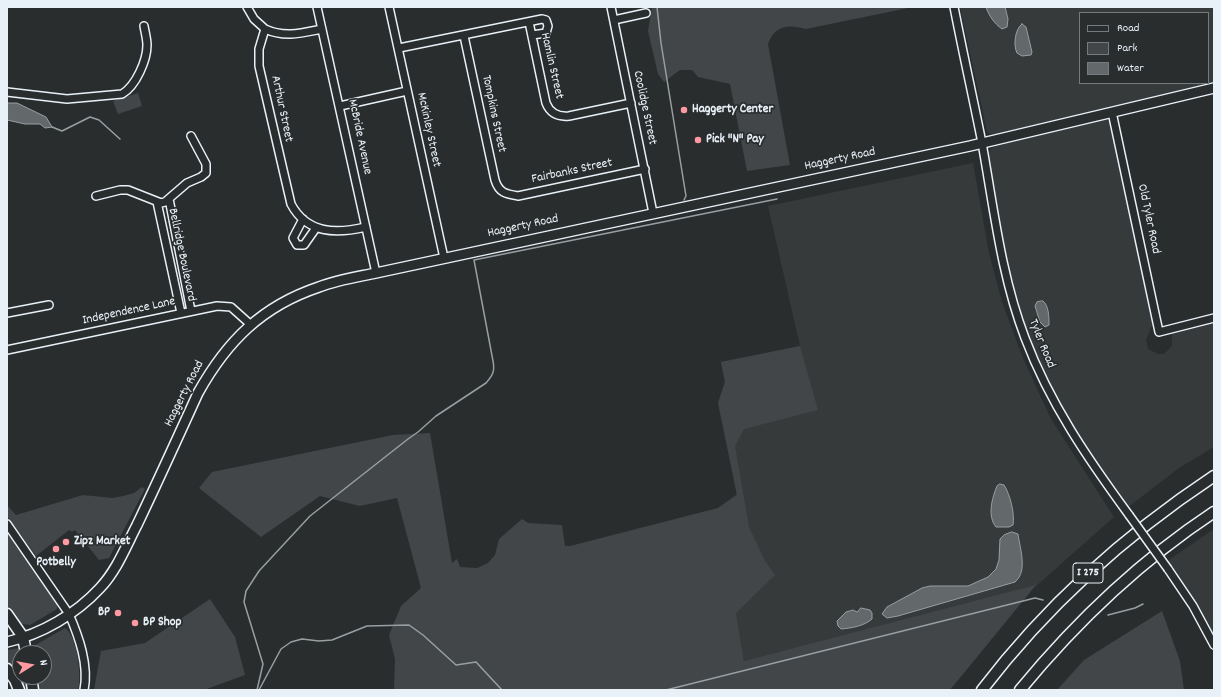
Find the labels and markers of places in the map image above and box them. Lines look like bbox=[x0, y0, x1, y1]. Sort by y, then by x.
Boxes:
place label: Haggerty Center bbox=[692, 102, 773, 118]
marker: Haggerty Center bbox=[679, 105, 689, 115]
place label: Pick "N" Pay bbox=[706, 132, 764, 148]
marker: Pick "N" Pay bbox=[693, 135, 703, 145]
place label: Zipz Market bbox=[74, 534, 130, 550]
marker: Zipz Market bbox=[61, 537, 71, 547]
marker: Potbelly bbox=[51, 544, 61, 554]
place label: Potbelly bbox=[36, 555, 76, 571]
place label: BP bbox=[98, 605, 110, 621]
marker: BP bbox=[113, 608, 123, 618]
place label: BP Shop bbox=[143, 615, 182, 631]
marker: BP Shop bbox=[130, 618, 140, 628]

